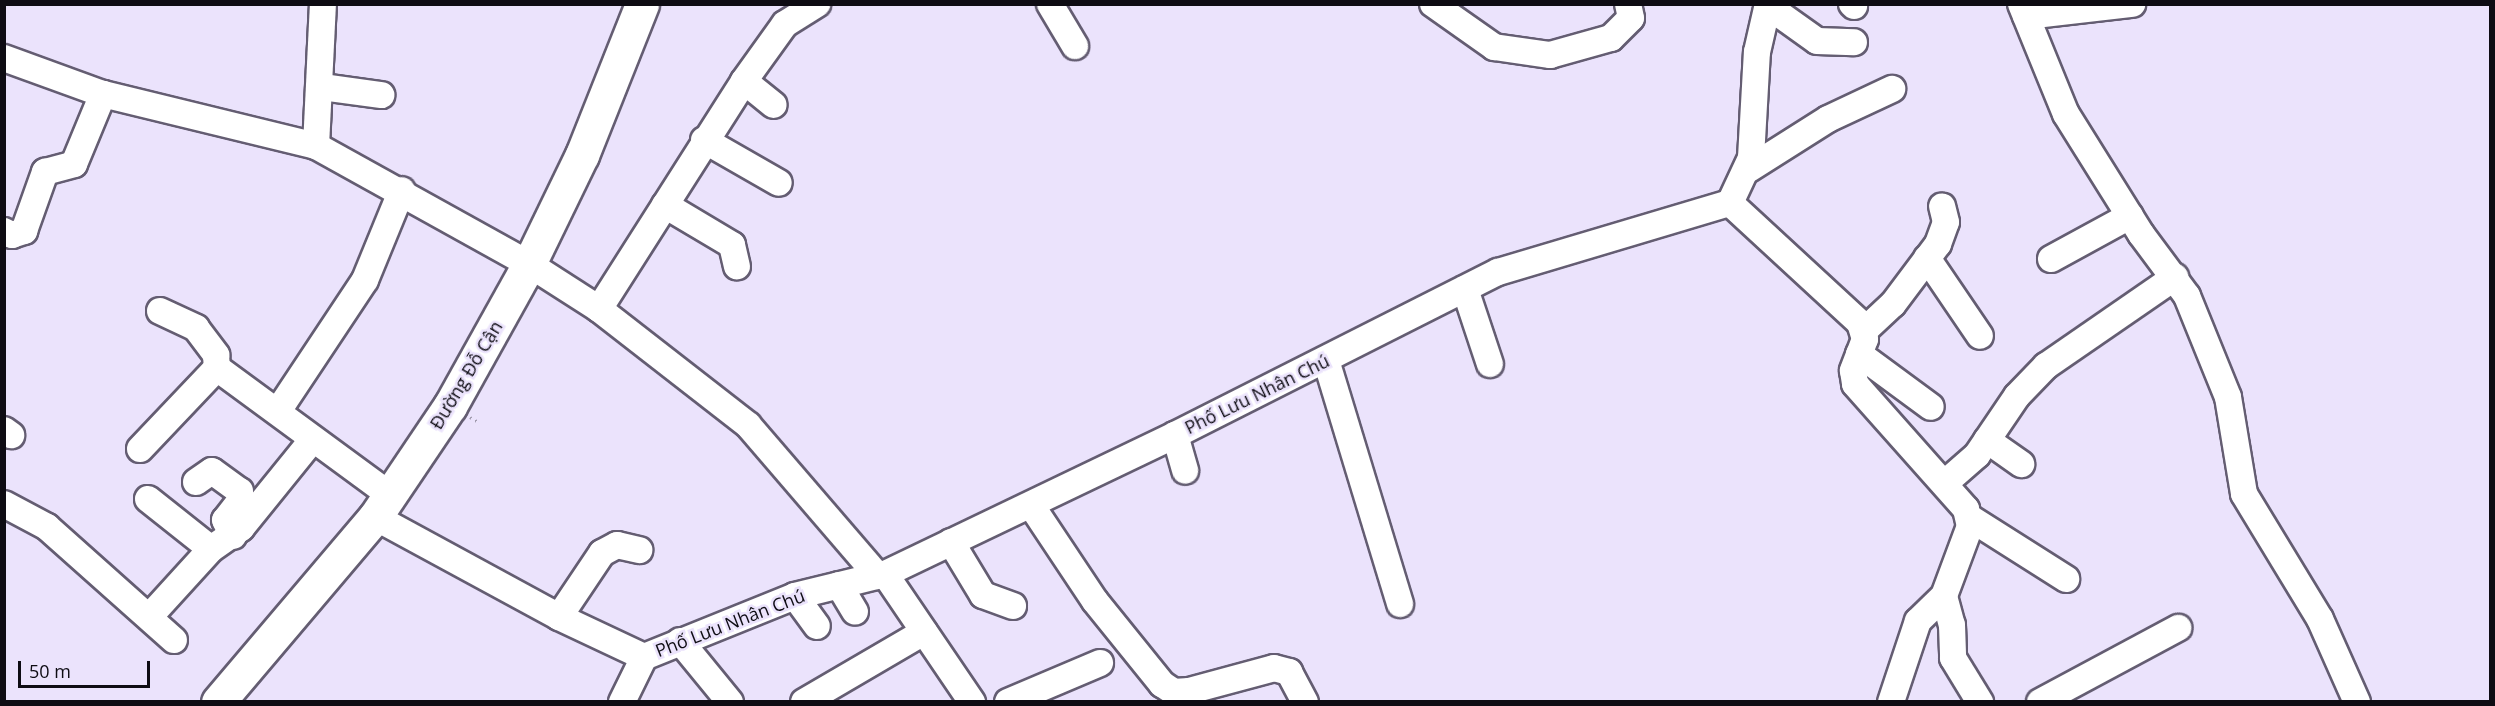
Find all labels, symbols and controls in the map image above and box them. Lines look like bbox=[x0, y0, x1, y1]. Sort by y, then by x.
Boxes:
street label: Đường Đỗ Cận bbox=[425, 317, 507, 433]
street label: Phố Lưu Nhân Chú bbox=[1181, 350, 1333, 438]
street label: Phố Lưu Nhân Chú bbox=[652, 585, 808, 661]
scale bar bbox=[21, 649, 153, 687]
text: 50 m bbox=[29, 659, 71, 683]

